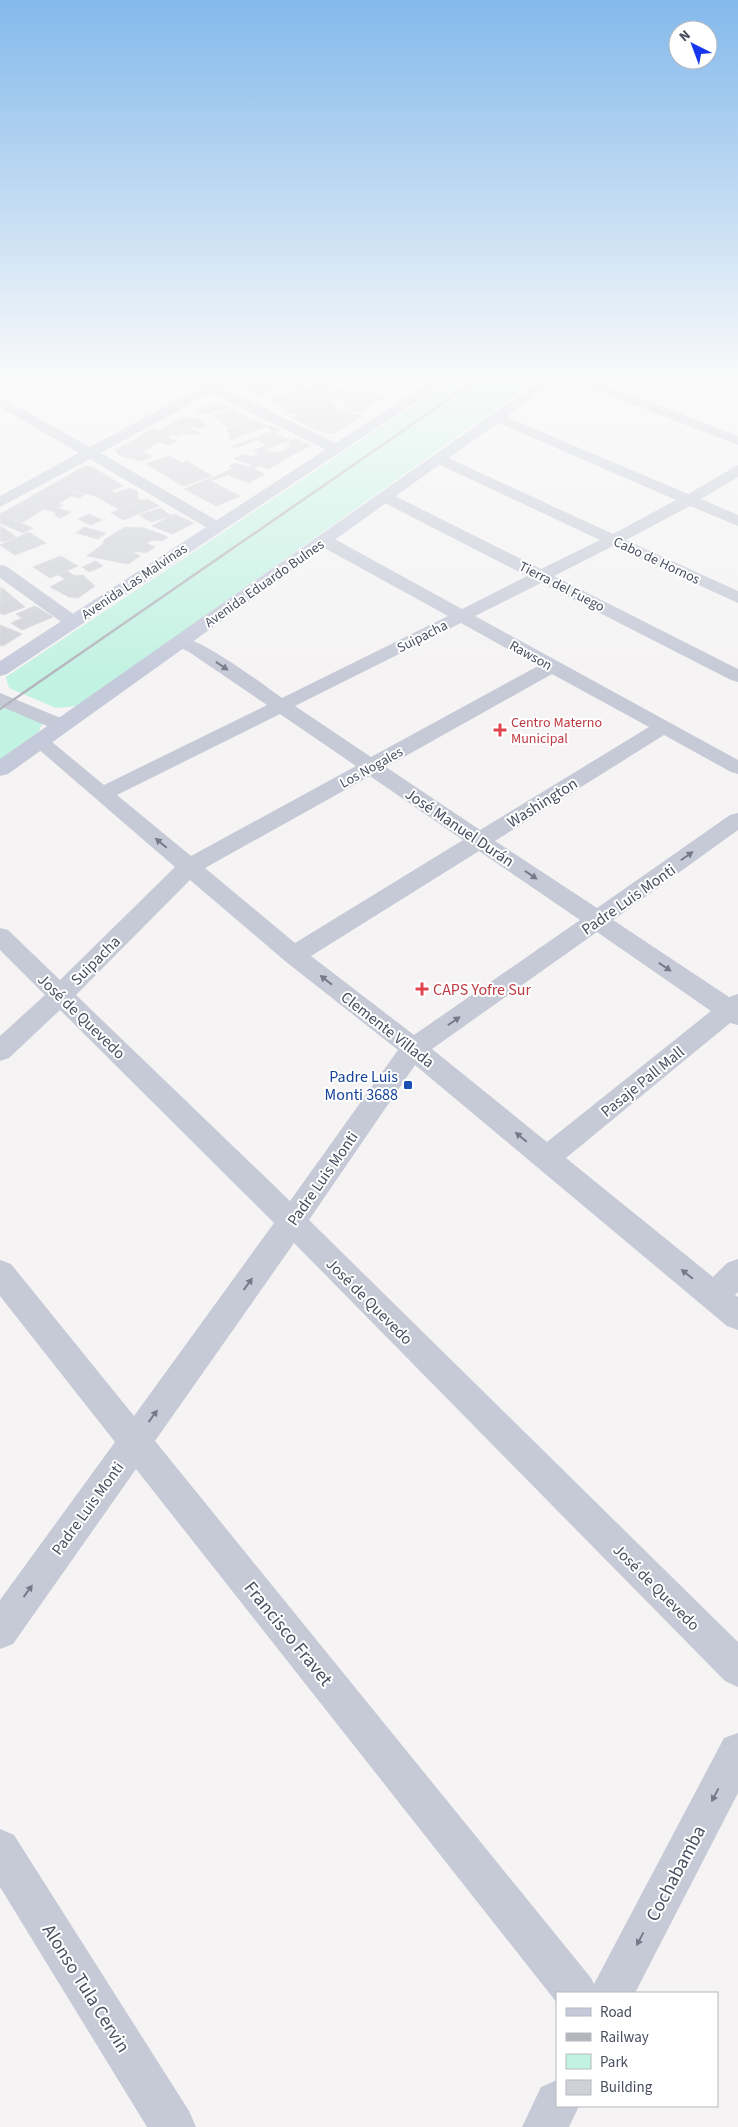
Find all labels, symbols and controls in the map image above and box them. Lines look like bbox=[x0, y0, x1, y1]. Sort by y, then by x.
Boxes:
north arrow bbox=[668, 20, 718, 70]
text: N bbox=[675, 26, 695, 47]
street label: Cabo de Hornos bbox=[610, 532, 703, 590]
street label: Avenida Eduardo Bulnes bbox=[201, 535, 329, 633]
street label: Avenida Las Malvinas bbox=[78, 539, 191, 625]
street label: Tierra del Fuego bbox=[515, 557, 608, 617]
street label: Suipacha bbox=[394, 616, 451, 658]
street label: Rawson bbox=[505, 636, 556, 676]
one-way arrow bbox=[216, 661, 229, 671]
place label: Centro Materno Municipal bbox=[511, 713, 602, 749]
marker: Centro Materno Municipal bbox=[493, 723, 507, 737]
street label: Los Nogales bbox=[336, 742, 407, 794]
street label: Washington bbox=[503, 773, 582, 833]
street label: José Manuel Durán bbox=[401, 783, 518, 872]
one-way arrow bbox=[155, 838, 167, 849]
one-way arrow bbox=[680, 851, 693, 862]
street label: Padre Luis Monti bbox=[577, 859, 680, 940]
one-way arrow bbox=[524, 870, 538, 880]
street label: Suipacha bbox=[66, 931, 125, 990]
one-way arrow bbox=[658, 962, 672, 972]
street label: José de Quevedo bbox=[33, 969, 130, 1064]
one-way arrow bbox=[320, 975, 333, 986]
place label: CAPS Yofre Sur bbox=[433, 979, 532, 1001]
marker: CAPS Yofre Sur bbox=[415, 982, 429, 996]
street label: Clemente Villada bbox=[336, 986, 439, 1073]
one-way arrow bbox=[447, 1016, 461, 1026]
street label: Pasaje Pall Mall bbox=[596, 1041, 689, 1122]
place label: Padre Luis Monti 3688 bbox=[325, 1066, 398, 1106]
marker: Padre Luis Monti 3688 bbox=[402, 1079, 414, 1091]
street label: Padre Luis Monti bbox=[282, 1127, 363, 1230]
one-way arrow bbox=[515, 1132, 527, 1143]
street label: José de Quevedo bbox=[321, 1253, 418, 1350]
one-way arrow bbox=[681, 1268, 694, 1279]
one-way arrow bbox=[243, 1277, 253, 1291]
one-way arrow bbox=[148, 1409, 158, 1423]
street label: Padre Luis Monti bbox=[46, 1457, 129, 1560]
street label: José de Quevedo bbox=[608, 1539, 705, 1636]
street label: Francisco Fravet bbox=[237, 1576, 339, 1693]
one-way arrow bbox=[23, 1584, 33, 1598]
one-way arrow bbox=[711, 1788, 719, 1802]
street label: Cochabamba bbox=[640, 1821, 713, 1926]
street label: Alonso Tula Cervin bbox=[35, 1919, 136, 2058]
one-way arrow bbox=[636, 1932, 644, 1946]
legend bbox=[556, 1992, 718, 2107]
text: Road bbox=[600, 2002, 632, 2023]
text: Railway bbox=[600, 2027, 649, 2048]
text: Park bbox=[600, 2052, 629, 2073]
text: Building bbox=[600, 2077, 653, 2098]

